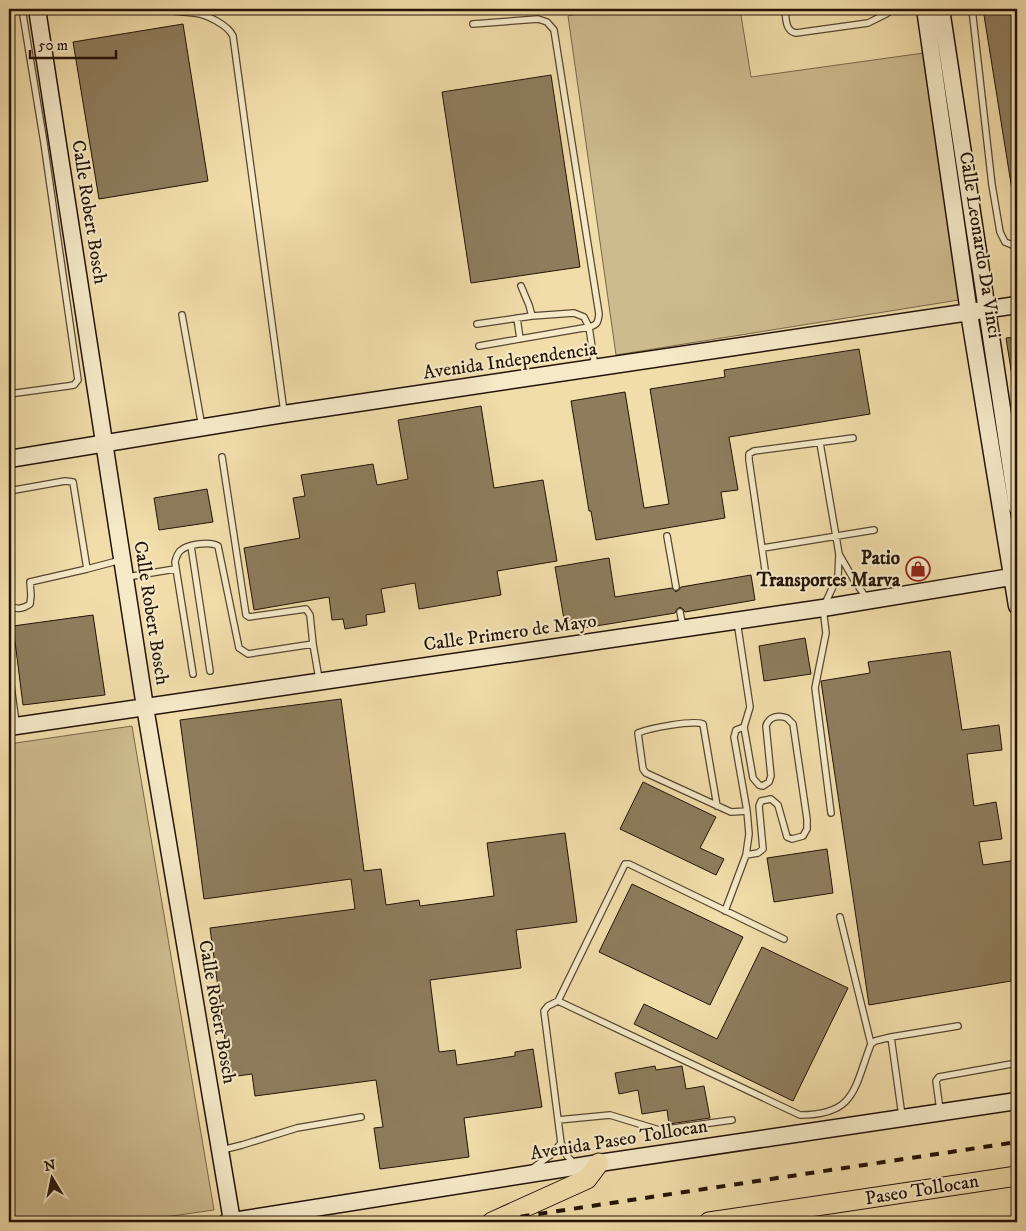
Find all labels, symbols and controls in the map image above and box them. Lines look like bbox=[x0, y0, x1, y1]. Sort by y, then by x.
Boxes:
scale bar bbox=[30, 28, 116, 60]
text: 50 m bbox=[38, 36, 68, 55]
street label: Calle Robert Bosch bbox=[66, 138, 112, 286]
street label: Calle Leonardo Da Vinci bbox=[954, 150, 1006, 340]
street label: Avenida Independencia bbox=[422, 337, 598, 385]
street label: Calle Robert Bosch bbox=[128, 539, 174, 687]
place label: Patio Transportes Marva bbox=[756, 547, 901, 592]
shop icon: Patio Transportes Marva bbox=[905, 556, 931, 582]
street label: Calle Primero de Mayo bbox=[422, 609, 598, 657]
street label: Calle Robert Bosch bbox=[193, 938, 241, 1086]
street label: Avenida Paseo Tollocan bbox=[529, 1115, 709, 1165]
north arrow bbox=[28, 1154, 78, 1204]
text: N bbox=[43, 1156, 58, 1176]
street label: Paseo Tollocan bbox=[863, 1170, 981, 1210]

